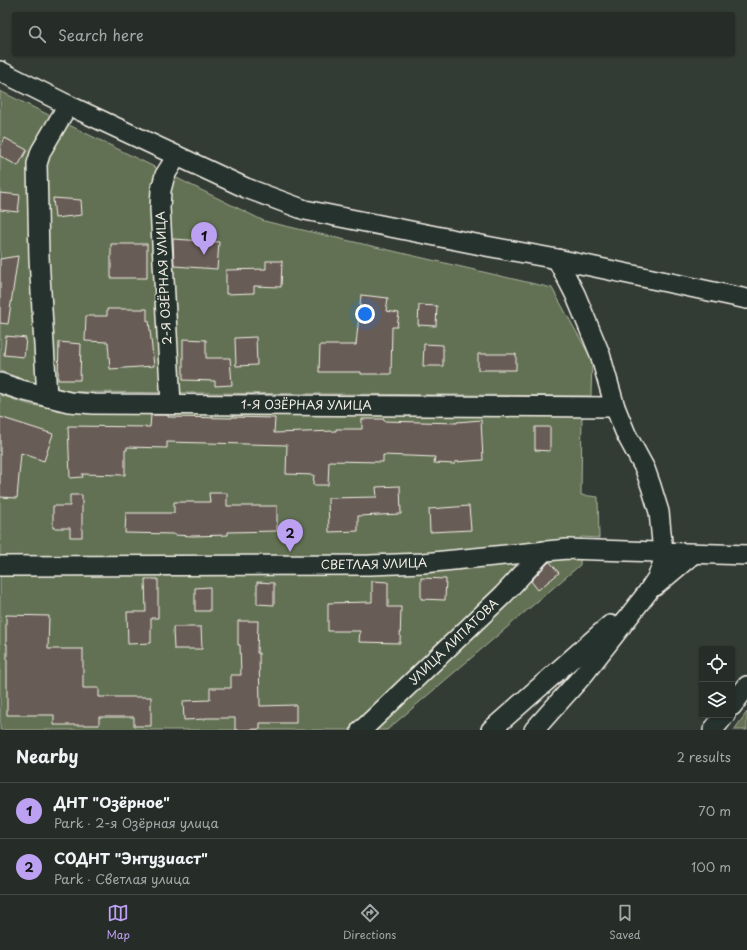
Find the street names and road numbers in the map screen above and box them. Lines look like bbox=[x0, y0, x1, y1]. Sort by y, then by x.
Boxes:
street label: 2-Я ОЗЁРНАЯ УЛИЦА bbox=[151, 211, 175, 345]
street label: 1-Я ОЗЁРНАЯ УЛИЦА bbox=[241, 395, 372, 414]
street label: СВЕТЛАЯ УЛИЦА bbox=[321, 553, 427, 573]
street label: УЛИЦА ЛИПАТОВА bbox=[404, 594, 502, 688]

